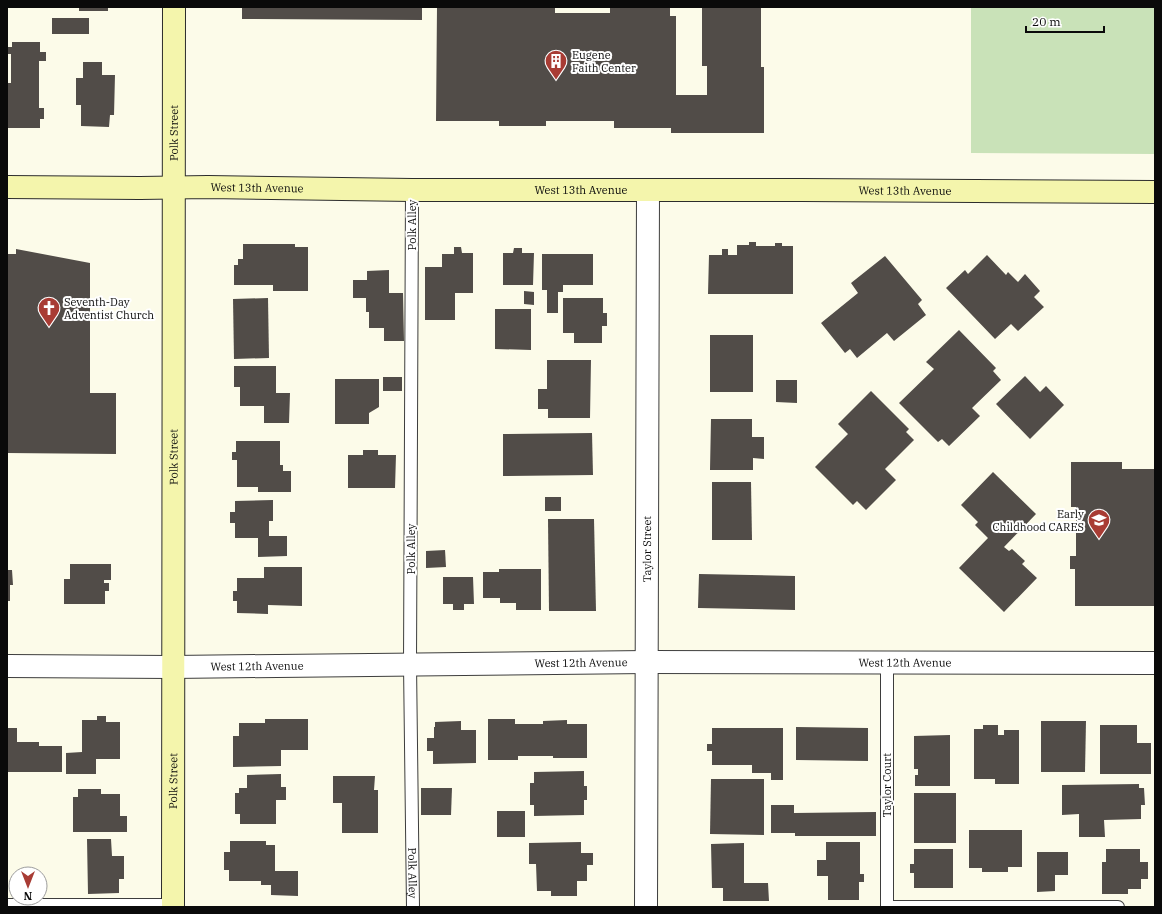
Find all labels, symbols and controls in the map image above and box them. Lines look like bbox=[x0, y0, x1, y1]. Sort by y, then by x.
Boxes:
scale bar bbox=[1026, 8, 1104, 34]
text: 20 m bbox=[1032, 14, 1061, 29]
building icon: Eugene Faith Center bbox=[543, 48, 569, 81]
place label: Eugene Faith Center bbox=[572, 48, 636, 75]
street label: Polk Street bbox=[167, 105, 181, 161]
street label: West 13th Avenue bbox=[210, 180, 304, 195]
street label: West 13th Avenue bbox=[534, 183, 628, 197]
street label: West 13th Avenue bbox=[858, 183, 952, 198]
street label: Polk Alley bbox=[405, 199, 419, 250]
church icon: Seventh-Day Adventist Church bbox=[36, 295, 62, 328]
place label: Seventh-Day Adventist Church bbox=[64, 295, 154, 322]
street label: Polk Street bbox=[166, 429, 181, 485]
place label: Early Childhood CARES bbox=[992, 507, 1084, 534]
school or university icon: Early Childhood CARES bbox=[1086, 507, 1112, 540]
street label: Taylor Street bbox=[640, 516, 654, 582]
street label: Polk Alley bbox=[404, 523, 418, 574]
street label: West 12th Avenue bbox=[534, 655, 628, 670]
street label: West 12th Avenue bbox=[858, 655, 952, 670]
street label: West 12th Avenue bbox=[210, 659, 304, 674]
street label: Polk Street bbox=[166, 753, 180, 809]
street label: Taylor Court bbox=[880, 753, 894, 817]
street label: Polk Alley bbox=[405, 847, 420, 899]
north arrow bbox=[8, 866, 48, 906]
text: N bbox=[23, 889, 32, 903]

